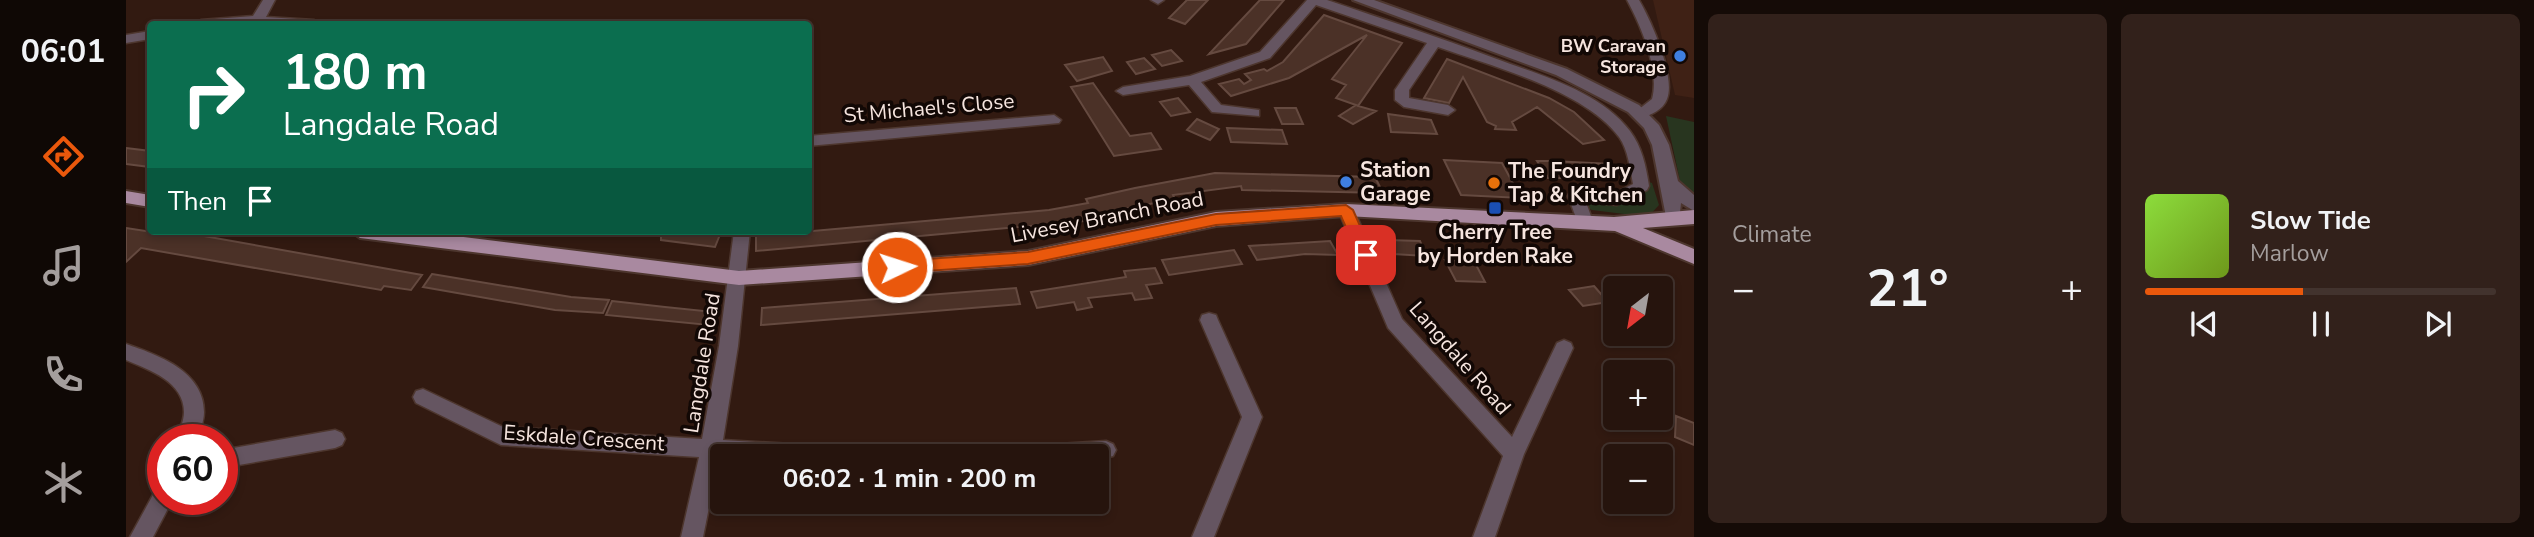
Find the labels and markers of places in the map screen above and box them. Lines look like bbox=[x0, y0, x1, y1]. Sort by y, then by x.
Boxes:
place label: BW Caravan Storage bbox=[1561, 34, 1666, 79]
marker: BW Caravan Storage bbox=[1672, 48, 1688, 64]
place label: Station Garage bbox=[1360, 156, 1431, 208]
place label: The Foundry Tap & Kitchen bbox=[1508, 157, 1643, 209]
marker: Station Garage bbox=[1338, 174, 1354, 190]
marker: The Foundry Tap & Kitchen bbox=[1486, 175, 1502, 191]
marker: Cherry Tree by Horden Rake bbox=[1487, 200, 1503, 216]
place label: Cherry Tree by Horden Rake bbox=[1417, 218, 1573, 270]
pin bbox=[1336, 225, 1396, 285]

